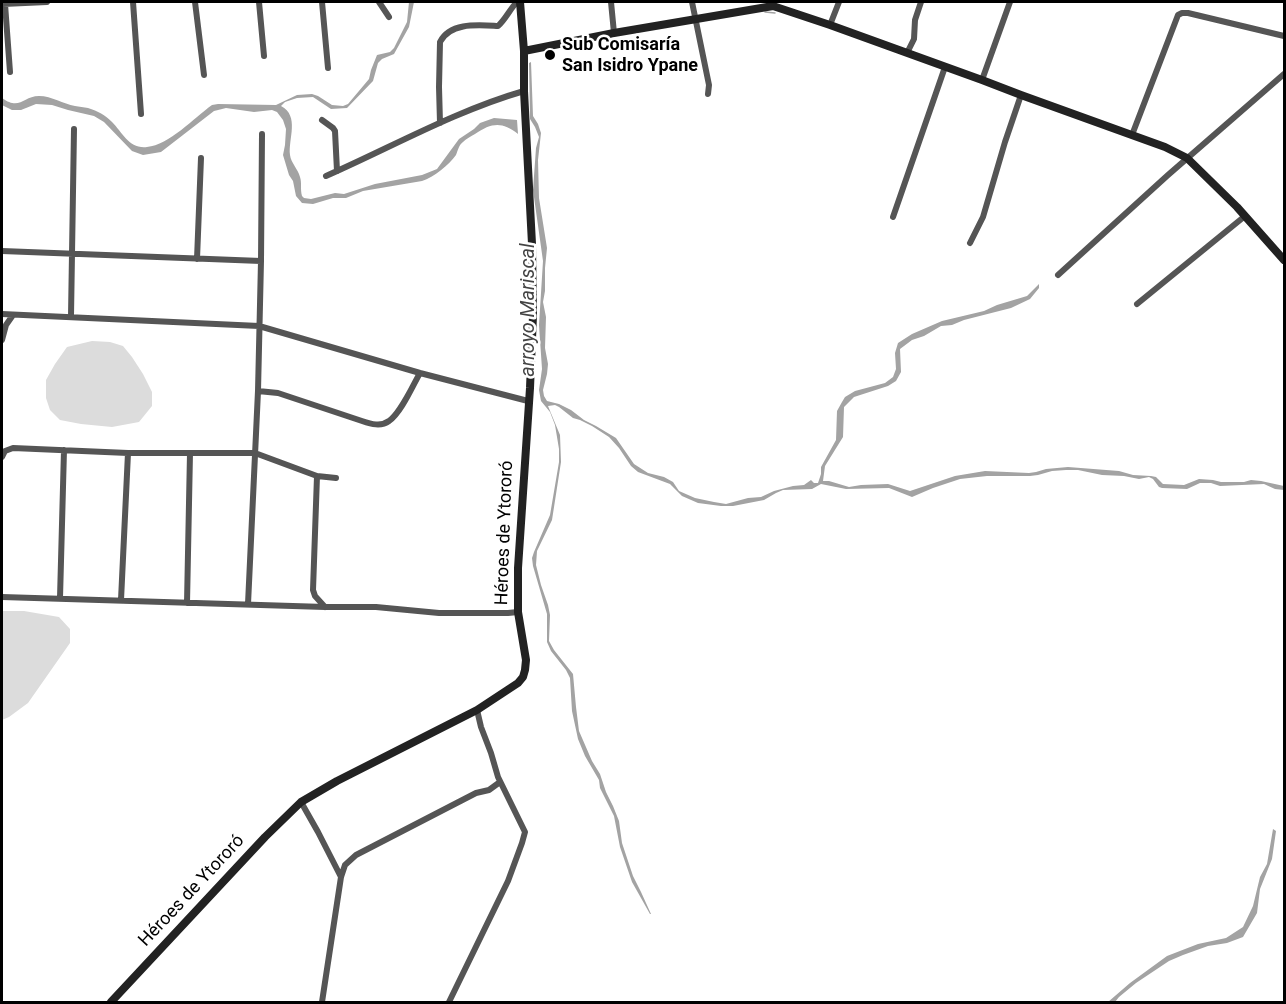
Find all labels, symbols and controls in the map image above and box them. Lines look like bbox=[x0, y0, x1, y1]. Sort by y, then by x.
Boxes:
place label: Sub Comisaría San Isidro Ypane bbox=[562, 34, 698, 76]
marker: Sub Comisaría San Isidro Ypane bbox=[543, 48, 557, 62]
water label: arroyo Mariscal bbox=[517, 243, 541, 377]
street label: Héroes de Ytororó bbox=[492, 460, 518, 606]
street label: Héroes de Ytororó bbox=[135, 831, 249, 951]

